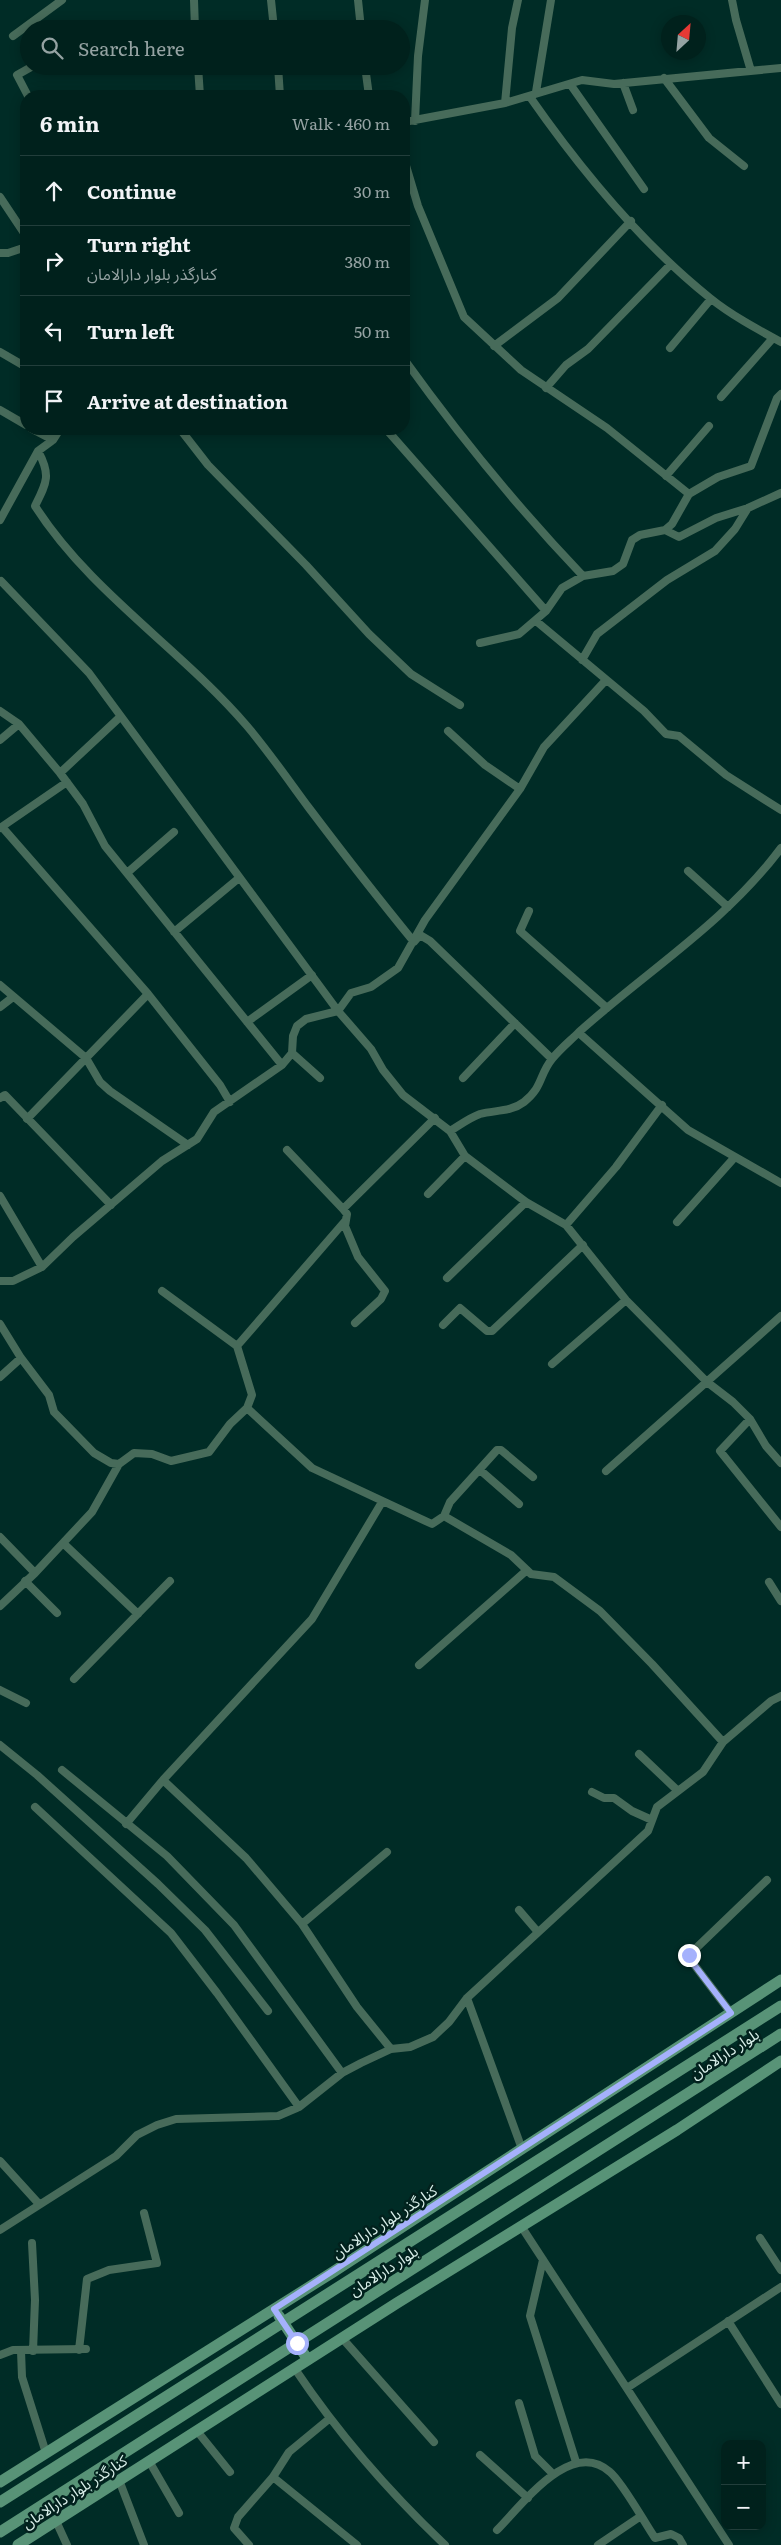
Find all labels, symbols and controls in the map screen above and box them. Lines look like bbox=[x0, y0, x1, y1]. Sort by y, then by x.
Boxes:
north arrow bbox=[661, 15, 706, 60]
search box bbox=[20, 20, 410, 75]
icon: search bbox=[38, 34, 66, 62]
text: Search here bbox=[78, 34, 185, 62]
text: 6 min bbox=[40, 107, 100, 138]
text: Walk · 460 m bbox=[292, 111, 390, 135]
icon: ahead bbox=[40, 177, 68, 205]
text: Continue bbox=[87, 177, 176, 205]
text: 30 m bbox=[353, 179, 390, 203]
text: Turn right bbox=[87, 230, 191, 258]
icon: right bbox=[40, 247, 68, 275]
text: 380 m bbox=[345, 249, 390, 273]
text: کنارگذر بلوار دارالامان bbox=[87, 261, 217, 285]
icon: left bbox=[40, 317, 68, 345]
text: Turn left bbox=[87, 317, 174, 345]
text: 50 m bbox=[354, 319, 390, 343]
icon: arrive bbox=[40, 387, 68, 415]
text: Arrive at destination bbox=[87, 387, 288, 415]
route end bbox=[678, 1944, 701, 1967]
street label: بلوار دارالامان bbox=[685, 2022, 763, 2084]
street label: کنارگذر بلوار دارالامان bbox=[327, 2178, 442, 2264]
street label: بلوار دارالامان bbox=[344, 2239, 422, 2301]
route start bbox=[286, 2332, 309, 2355]
map controls bbox=[721, 2440, 766, 2530]
button: + bbox=[721, 2440, 766, 2485]
street label: کنارگذر بلوار دارالامان bbox=[17, 2448, 132, 2534]
button: − bbox=[721, 2485, 766, 2530]

